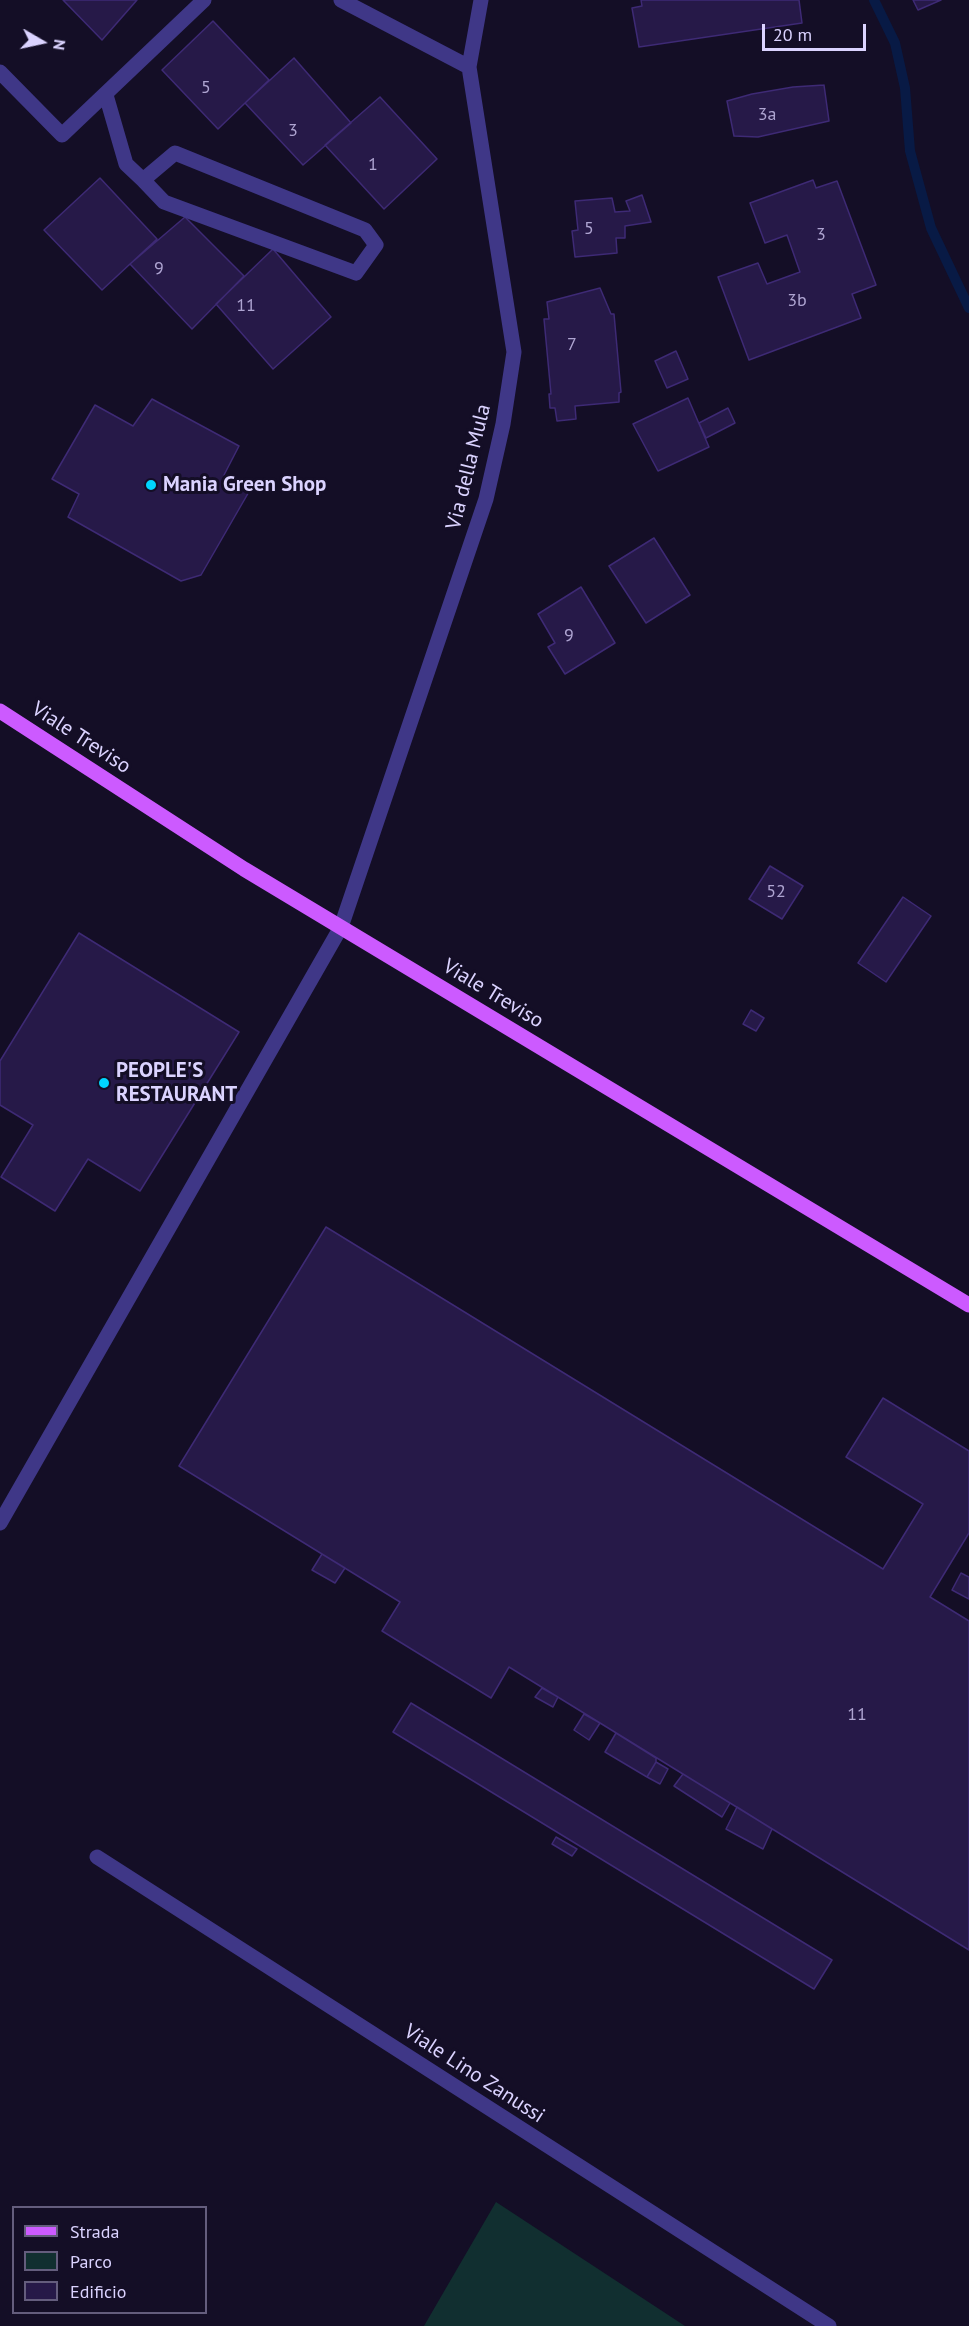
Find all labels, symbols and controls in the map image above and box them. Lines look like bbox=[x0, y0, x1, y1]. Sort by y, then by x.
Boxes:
north arrow bbox=[12, 12, 72, 72]
scale bar bbox=[765, 12, 868, 50]
text: 20 m bbox=[773, 23, 812, 46]
text: N bbox=[49, 38, 70, 52]
house number: 5 bbox=[201, 77, 211, 99]
house number: 3a bbox=[758, 104, 776, 126]
house number: 3 bbox=[288, 120, 298, 142]
house number: 1 bbox=[368, 154, 378, 176]
house number: 5 bbox=[584, 218, 594, 240]
house number: 3 bbox=[816, 224, 826, 246]
house number: 9 bbox=[154, 258, 164, 280]
house number: 3b bbox=[787, 290, 807, 312]
house number: 11 bbox=[236, 295, 256, 317]
house number: 7 bbox=[567, 334, 577, 356]
street label: Via della Mula bbox=[441, 402, 497, 532]
place label: Mania Green Shop bbox=[163, 472, 326, 498]
marker: Mania Green Shop bbox=[144, 478, 158, 492]
house number: 9 bbox=[564, 625, 574, 647]
street label: Viale Treviso bbox=[27, 697, 135, 779]
house number: 52 bbox=[766, 881, 786, 903]
street label: Viale Treviso bbox=[438, 954, 548, 1034]
place label: PEOPLE'S RESTAURANT bbox=[116, 1058, 237, 1108]
marker: PEOPLE'S RESTAURANT bbox=[97, 1076, 111, 1090]
house number: 11 bbox=[847, 1704, 867, 1726]
street label: Viale Lino Zanussi bbox=[399, 2019, 549, 2129]
legend bbox=[12, 2206, 207, 2314]
text: Strada bbox=[70, 2220, 119, 2243]
text: Parco bbox=[70, 2250, 112, 2273]
text: Edificio bbox=[70, 2280, 126, 2303]

